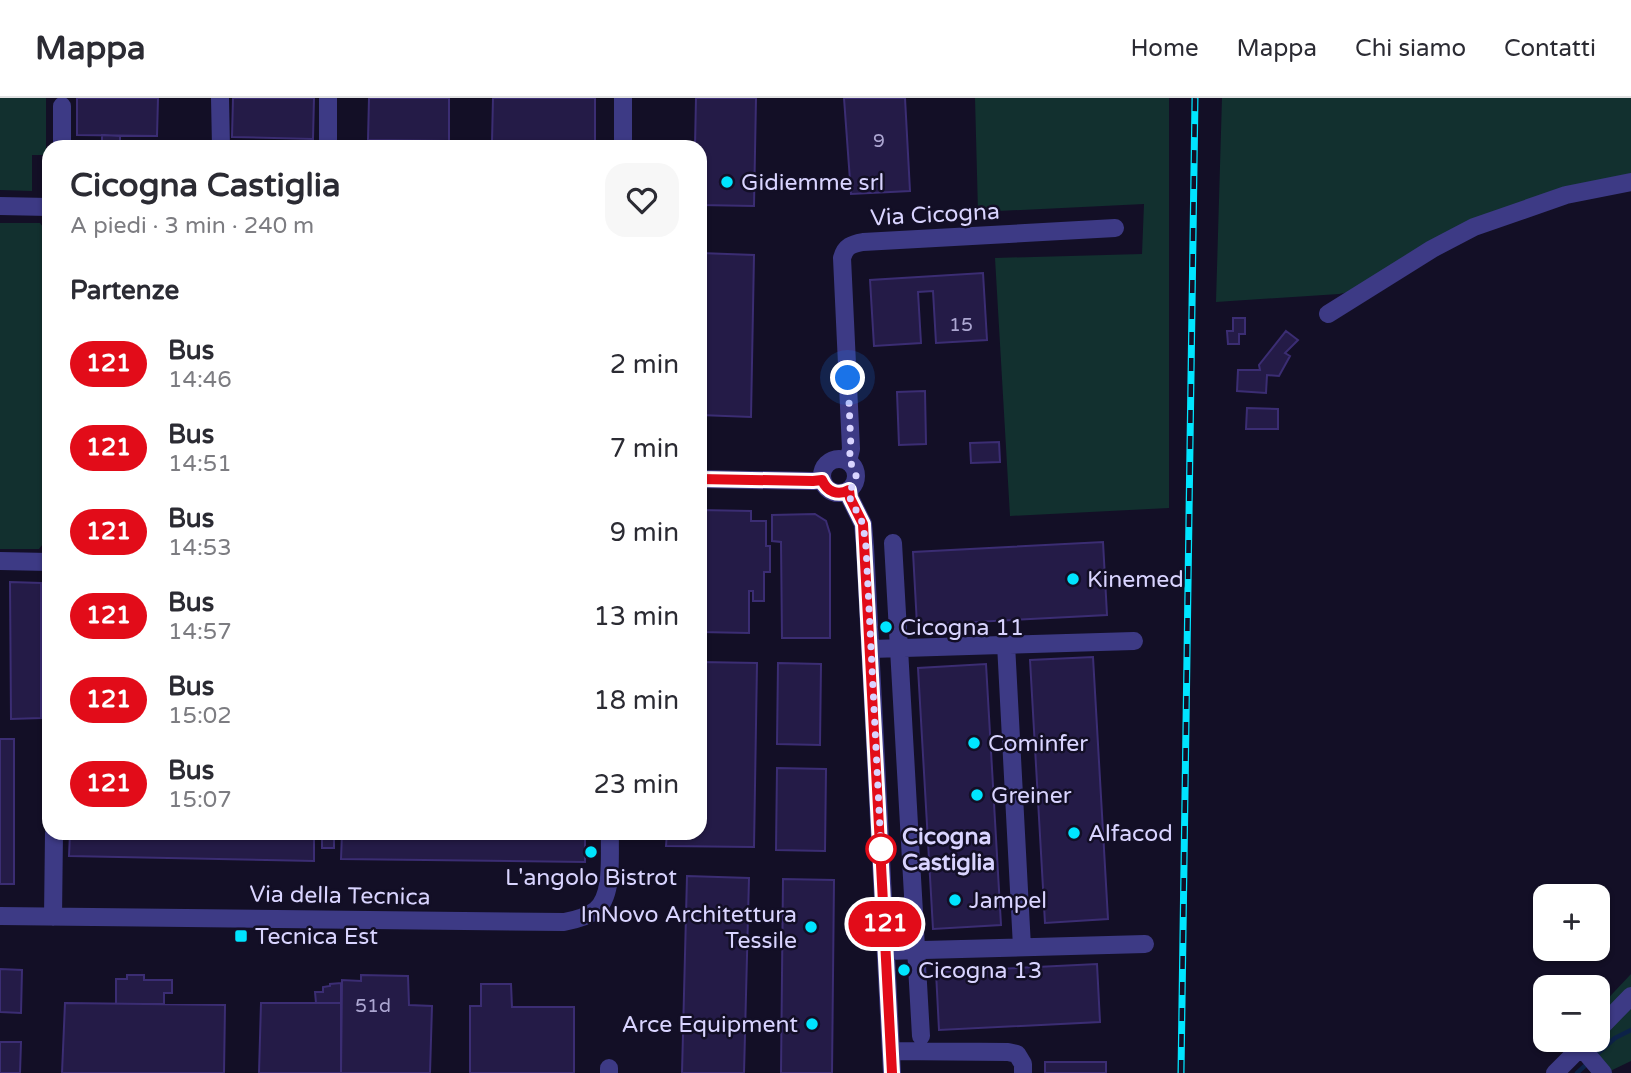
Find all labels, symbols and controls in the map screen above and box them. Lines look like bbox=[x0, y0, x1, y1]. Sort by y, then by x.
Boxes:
text: Mappa bbox=[35, 29, 146, 68]
text: Home bbox=[1131, 34, 1199, 63]
text: Mappa bbox=[1237, 34, 1317, 63]
text: Chi siamo bbox=[1355, 34, 1466, 63]
text: Contatti bbox=[1504, 34, 1596, 63]
house number: 9 bbox=[873, 130, 885, 152]
button: heart bbox=[605, 163, 679, 237]
text: Cicogna Castiglia bbox=[70, 166, 341, 205]
place label: Gidiemme srl bbox=[741, 169, 884, 197]
marker: Gidiemme srl bbox=[719, 174, 735, 190]
street label: Via Cicogna bbox=[870, 198, 1001, 232]
text: A piedi · 3 min · 240 m bbox=[70, 212, 314, 240]
text: Partenze bbox=[70, 275, 179, 306]
house number: 15 bbox=[949, 314, 973, 336]
text: Bus bbox=[168, 335, 214, 366]
text: 121 bbox=[86, 349, 131, 378]
text: 2 min bbox=[610, 349, 679, 380]
your location bbox=[830, 360, 865, 395]
text: 14:46 bbox=[168, 366, 232, 394]
text: Bus bbox=[168, 419, 214, 450]
text: 121 bbox=[86, 433, 131, 462]
text: 7 min bbox=[610, 433, 679, 464]
text: 14:51 bbox=[168, 450, 232, 478]
text: Bus bbox=[168, 503, 214, 534]
text: 121 bbox=[86, 517, 131, 546]
text: 9 min bbox=[610, 517, 679, 548]
text: 14:53 bbox=[168, 534, 232, 562]
place label: Kinemed bbox=[1087, 566, 1184, 594]
marker: Kinemed bbox=[1065, 571, 1081, 587]
text: Bus bbox=[168, 587, 214, 618]
text: 121 bbox=[86, 601, 131, 630]
text: 13 min bbox=[593, 601, 679, 632]
place label: Cicogna 11 bbox=[900, 614, 1024, 642]
text: 14:57 bbox=[168, 618, 232, 646]
marker: Cicogna 11 bbox=[878, 619, 894, 635]
text: Bus bbox=[168, 671, 214, 702]
text: 121 bbox=[86, 685, 131, 714]
text: 18 min bbox=[593, 685, 679, 716]
text: 15:02 bbox=[168, 702, 232, 730]
place label: Cominfer bbox=[988, 730, 1088, 758]
marker: Cominfer bbox=[966, 735, 982, 751]
text: Bus bbox=[168, 755, 214, 786]
text: 121 bbox=[86, 769, 131, 798]
text: 23 min bbox=[593, 769, 679, 800]
place label: Greiner bbox=[991, 782, 1072, 810]
text: 15:07 bbox=[168, 786, 232, 814]
marker: Greiner bbox=[969, 787, 985, 803]
place label: Alfacod bbox=[1088, 820, 1173, 848]
place label: Cicogna Castiglia bbox=[902, 823, 995, 877]
marker: Alfacod bbox=[1066, 825, 1082, 841]
marker: Cicogna Castiglia bbox=[866, 834, 896, 864]
marker: L'angolo Bistrot bbox=[583, 844, 599, 860]
place label: L'angolo Bistrot bbox=[505, 864, 677, 892]
street label: Via della Tecnica bbox=[249, 880, 431, 912]
map controls bbox=[1533, 884, 1610, 1052]
button: + bbox=[1533, 884, 1610, 961]
place label: Jampel bbox=[969, 887, 1047, 915]
marker: Jampel bbox=[947, 892, 963, 908]
place label: InNovo Architettura Tessile bbox=[581, 901, 797, 955]
line badge: 121 bbox=[845, 901, 925, 947]
text: 121 bbox=[862, 909, 908, 938]
marker: InNovo Architettura Tessile bbox=[803, 919, 819, 935]
place label: Tecnica Est bbox=[255, 923, 378, 951]
marker: Tecnica Est bbox=[233, 928, 249, 944]
place label: Cicogna 13 bbox=[918, 957, 1042, 985]
marker: Cicogna 13 bbox=[896, 962, 912, 978]
button: − bbox=[1533, 975, 1610, 1052]
house number: 51d bbox=[355, 995, 391, 1017]
place label: Arce Equipment bbox=[622, 1011, 798, 1039]
marker: Arce Equipment bbox=[804, 1016, 820, 1032]

